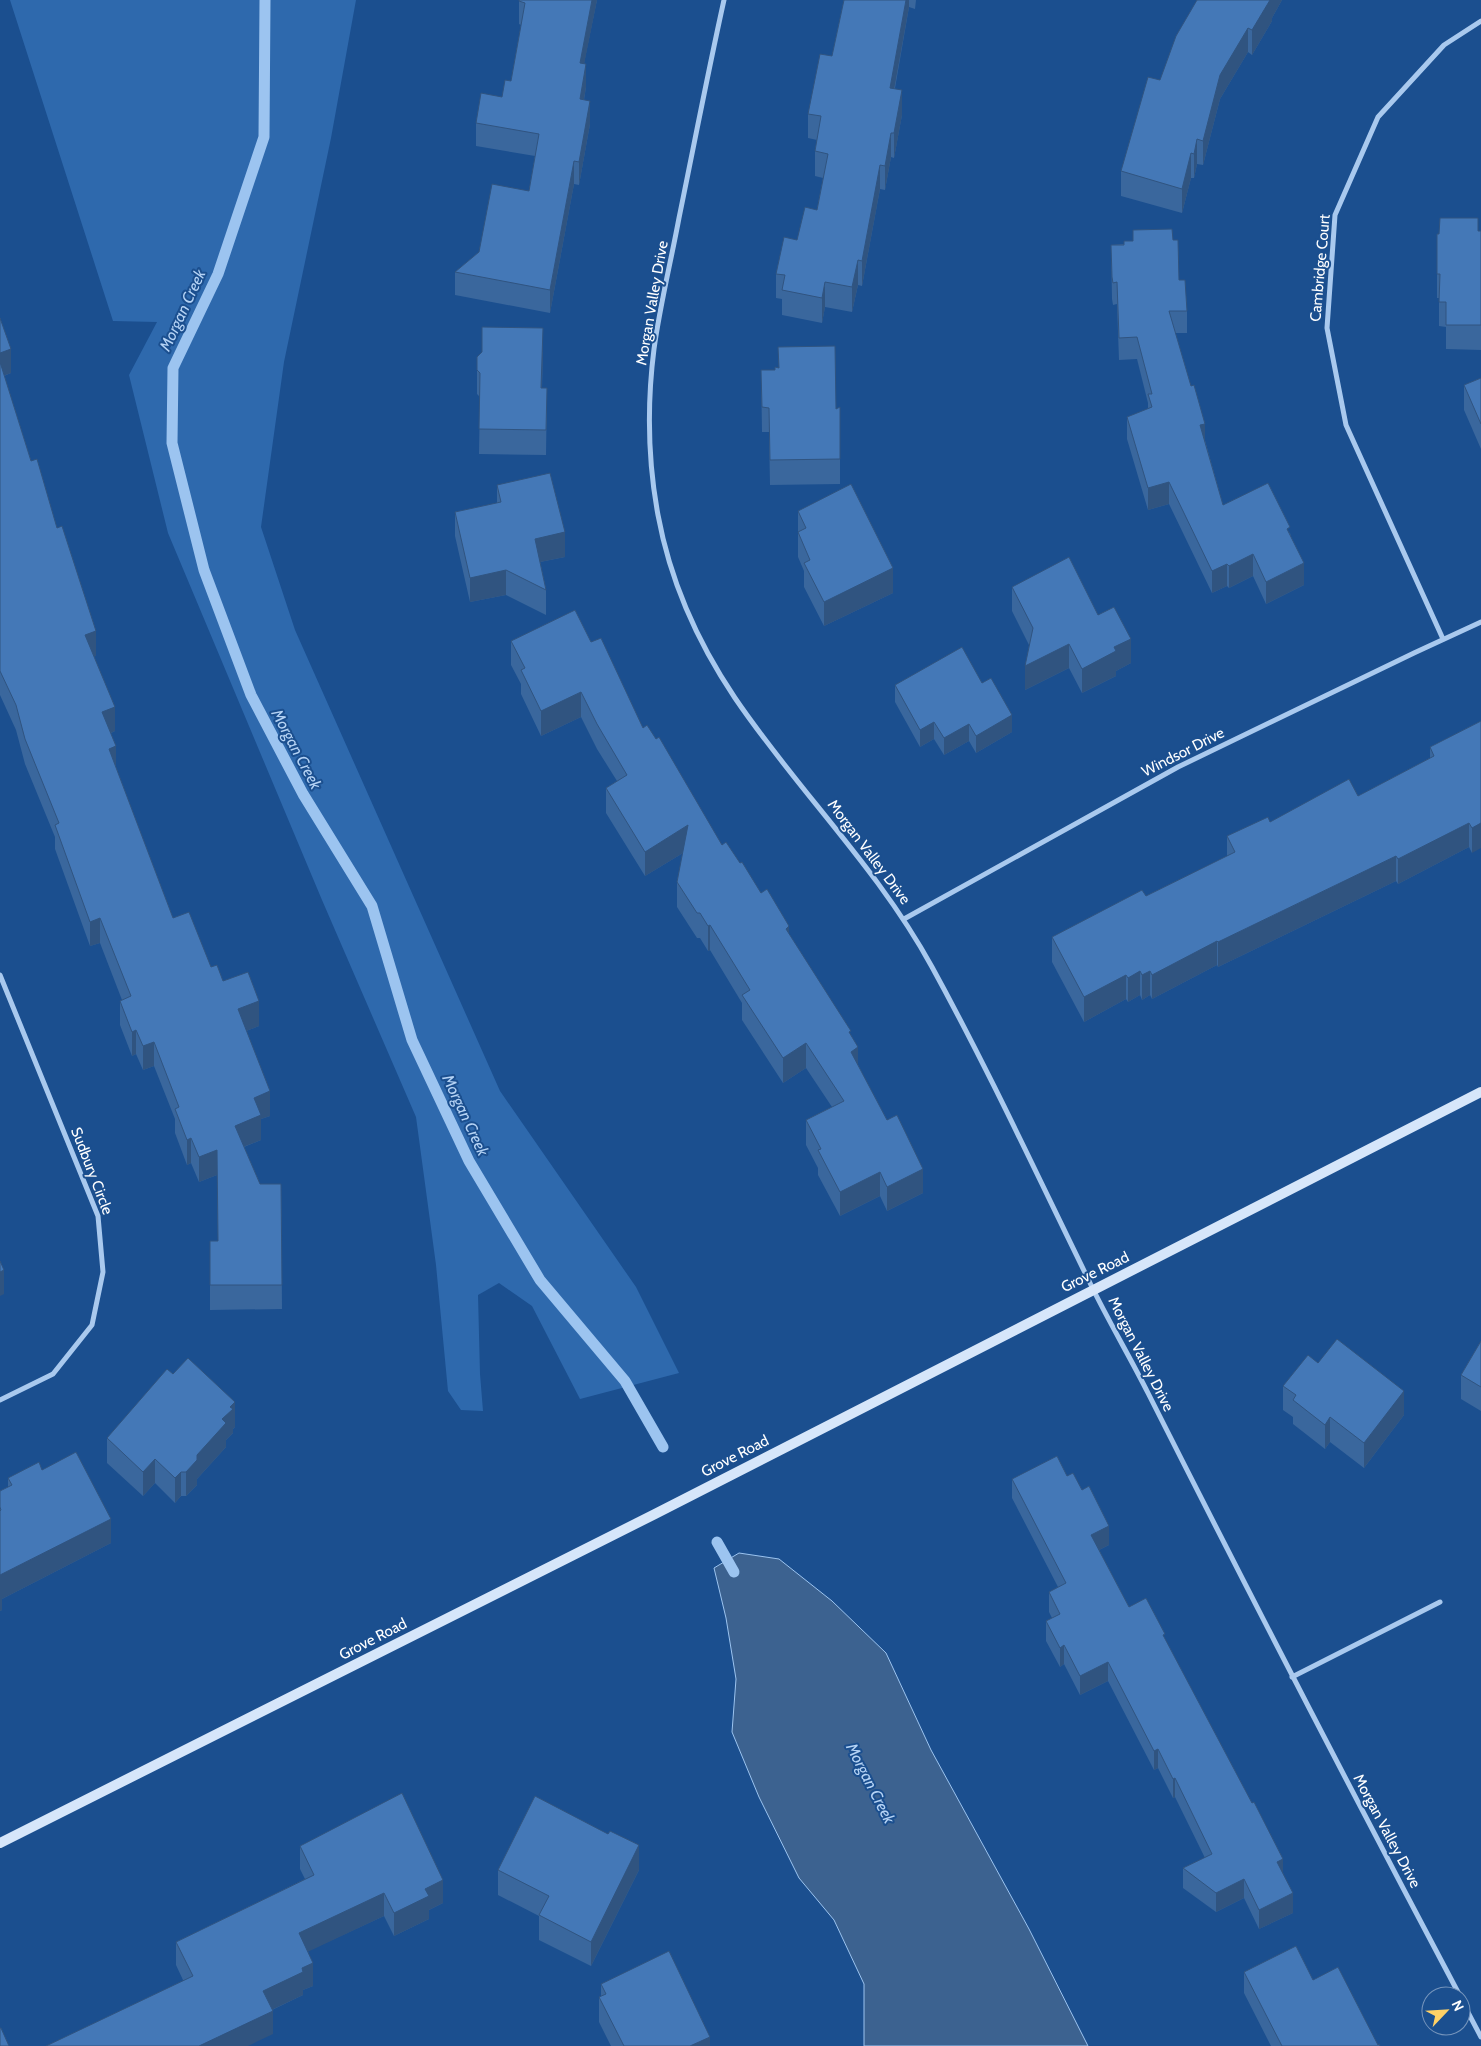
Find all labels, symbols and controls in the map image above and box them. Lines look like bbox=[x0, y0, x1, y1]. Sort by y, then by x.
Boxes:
street label: Cambridge Court bbox=[1306, 214, 1334, 322]
street label: Morgan Valley Drive bbox=[632, 239, 672, 367]
water label: Morgan Creek bbox=[155, 265, 210, 355]
water label: Morgan Creek bbox=[267, 705, 326, 793]
street label: Windsor Drive bbox=[1139, 723, 1228, 781]
street label: Morgan Valley Drive bbox=[824, 796, 914, 908]
water label: Morgan Creek bbox=[438, 1071, 493, 1160]
street label: Sudbury Circle bbox=[67, 1125, 117, 1218]
street label: Grove Road bbox=[1058, 1248, 1132, 1296]
street label: Morgan Valley Drive bbox=[1104, 1294, 1178, 1415]
street label: Grove Road bbox=[698, 1431, 772, 1481]
street label: Grove Road bbox=[336, 1614, 410, 1664]
water label: Morgan Creek bbox=[842, 1739, 899, 1828]
street label: Morgan Valley Drive bbox=[1349, 1771, 1425, 1891]
north arrow bbox=[1421, 1986, 1471, 2036]
text: N bbox=[1448, 1997, 1468, 2014]

